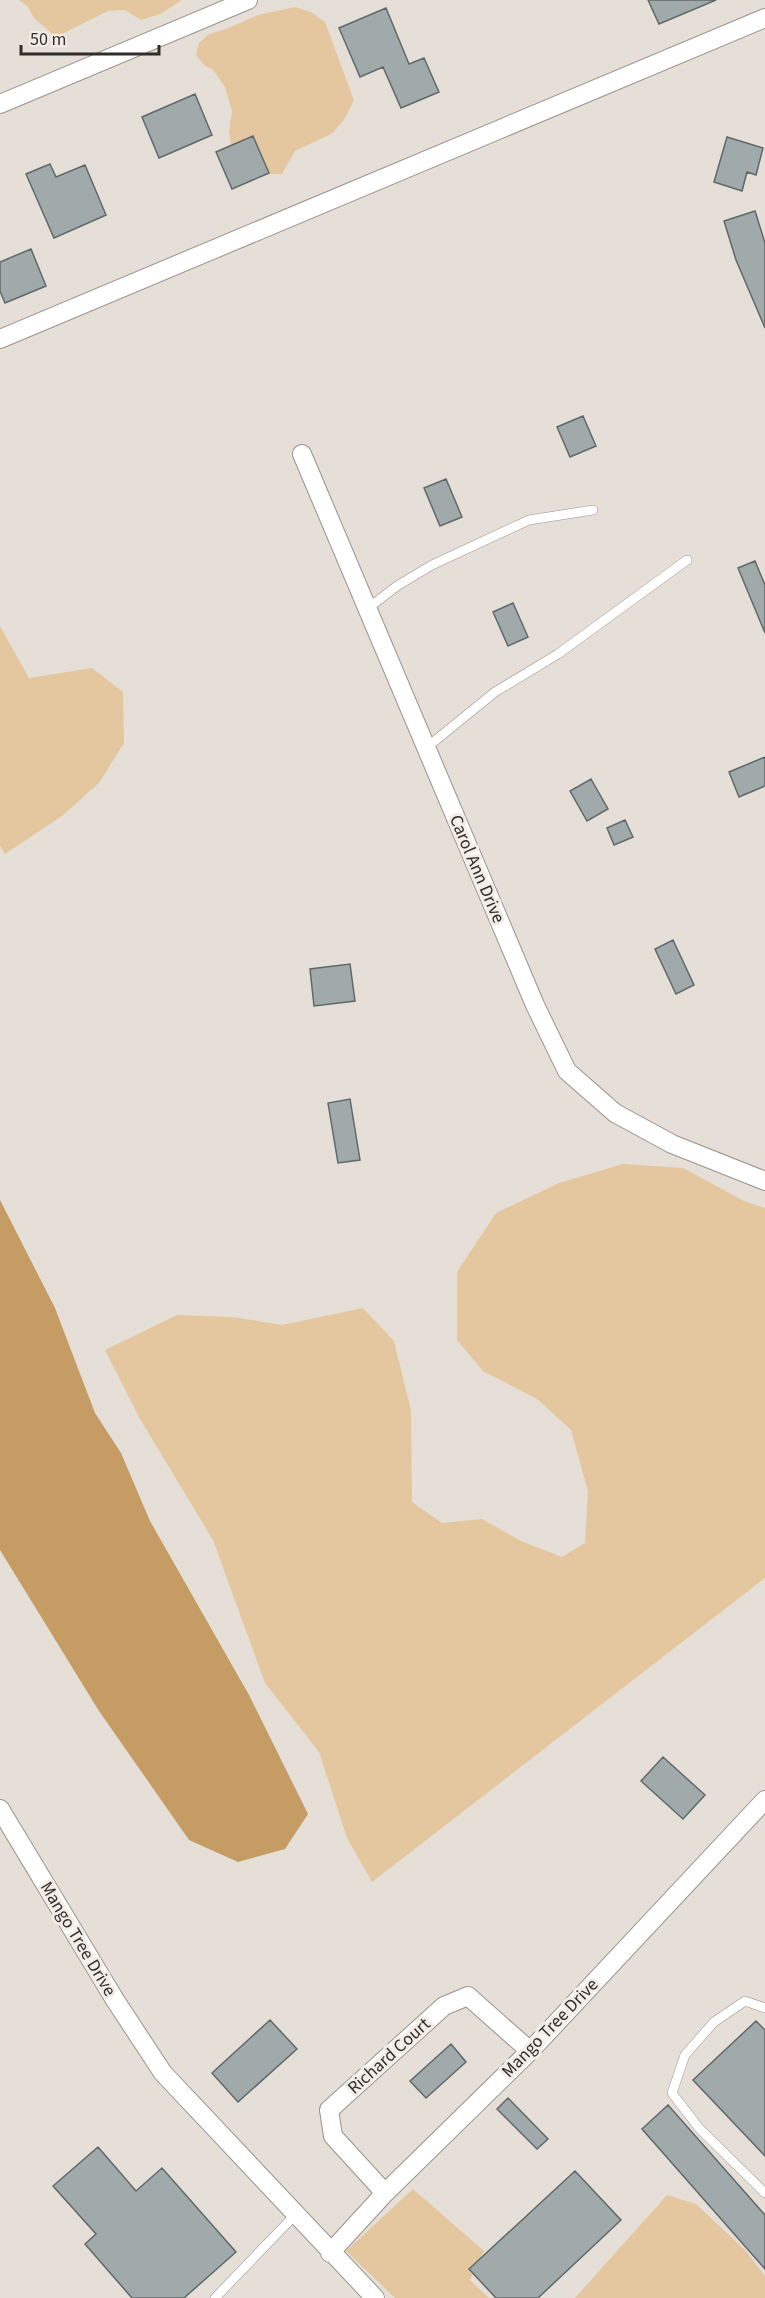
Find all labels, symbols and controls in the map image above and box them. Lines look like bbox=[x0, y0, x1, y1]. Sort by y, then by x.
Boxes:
scale bar bbox=[21, 18, 159, 56]
text: 50 m bbox=[30, 27, 66, 52]
street label: Carol Ann Drive bbox=[443, 811, 511, 927]
street label: Mango Tree Drive bbox=[34, 1877, 122, 2001]
street label: Mango Tree Drive bbox=[496, 1973, 604, 2083]
street label: Richard Court bbox=[342, 2012, 436, 2100]

